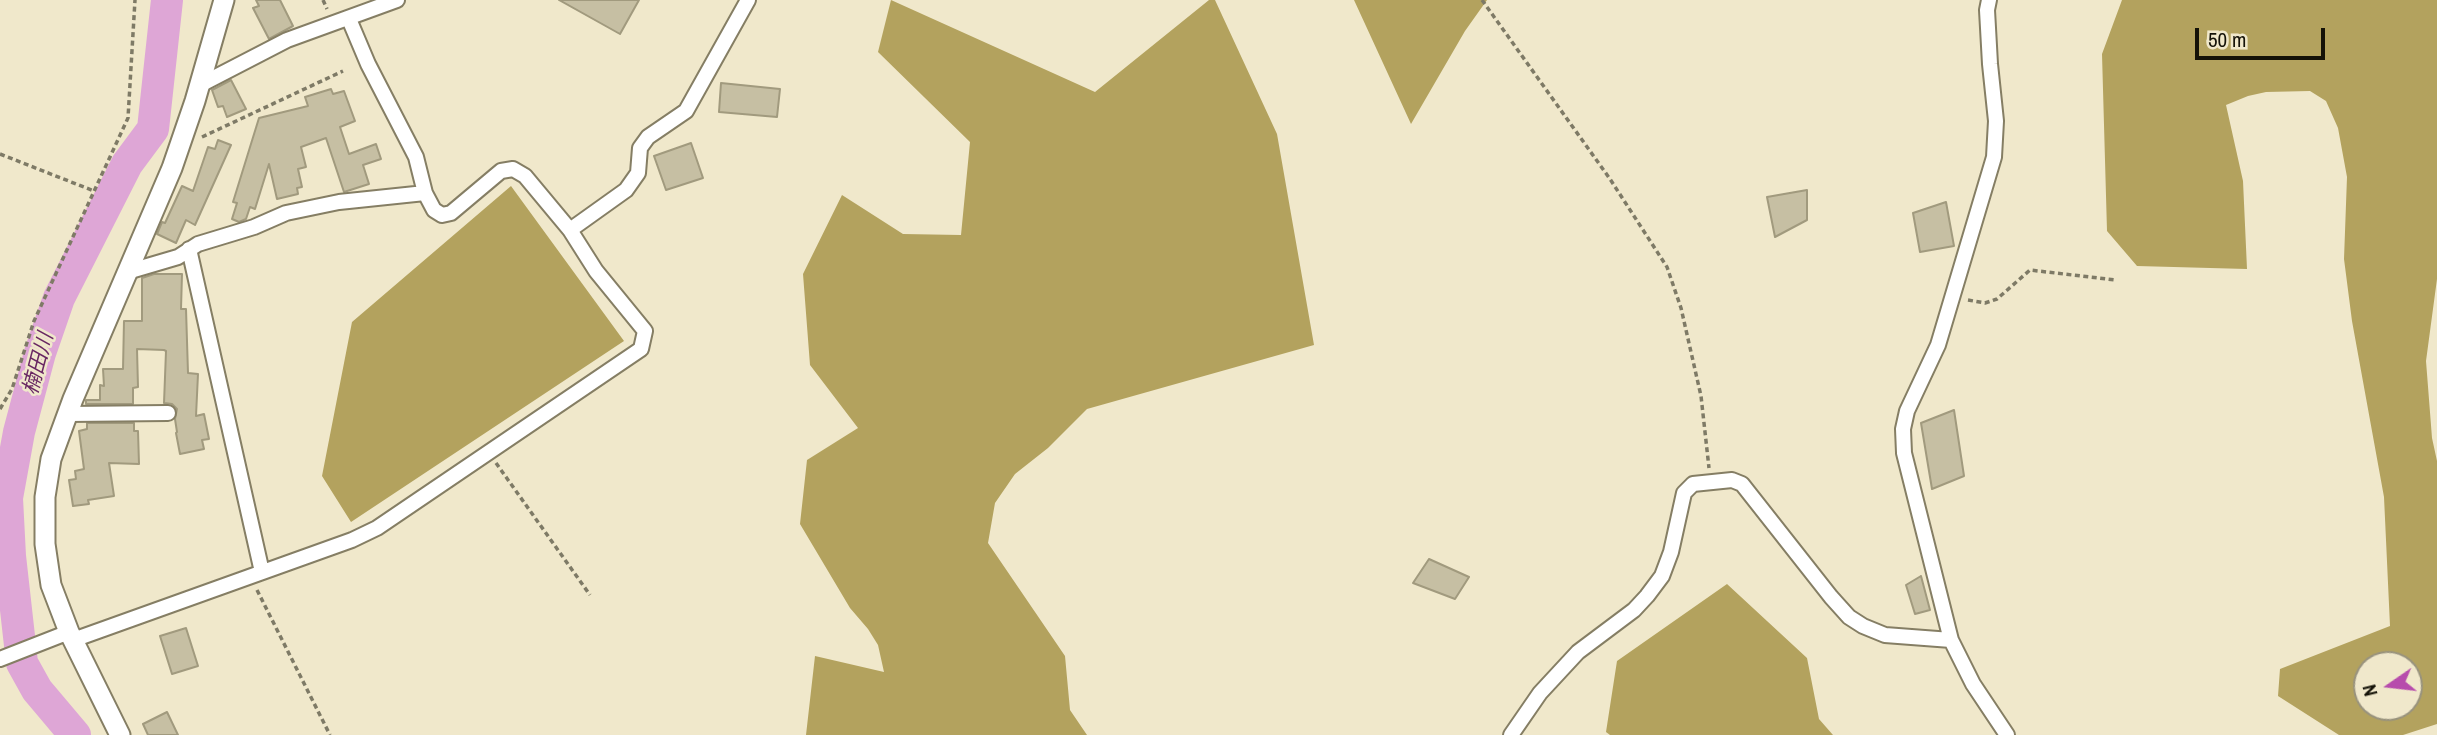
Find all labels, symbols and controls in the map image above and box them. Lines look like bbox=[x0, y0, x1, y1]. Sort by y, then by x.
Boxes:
scale bar bbox=[2199, 14, 2328, 58]
text: 50 m bbox=[2208, 25, 2246, 54]
water label: 楠田川 bbox=[19, 330, 59, 398]
north arrow bbox=[2353, 651, 2423, 721]
text: N bbox=[2356, 682, 2384, 699]

